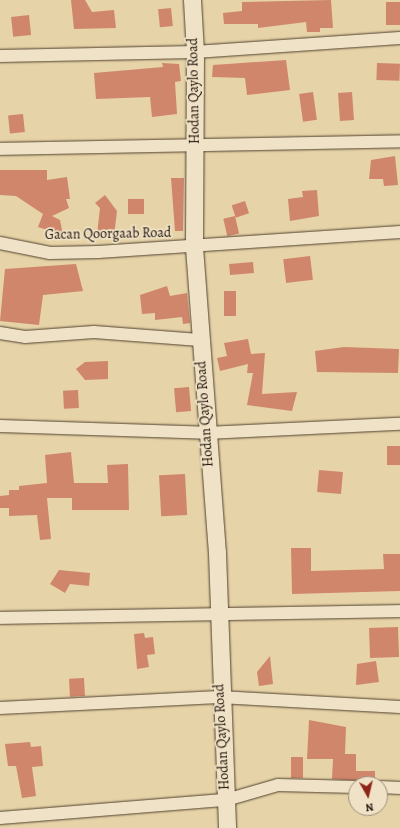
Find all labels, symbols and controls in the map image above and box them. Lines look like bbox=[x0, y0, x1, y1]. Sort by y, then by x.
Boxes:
street label: Hodan Qaylo Road bbox=[185, 38, 203, 144]
street label: Gacan Qoorgaab Road bbox=[45, 224, 171, 244]
street label: Hodan Qaylo Road bbox=[193, 360, 217, 468]
street label: Hodan Qaylo Road bbox=[211, 683, 233, 791]
north arrow bbox=[348, 776, 388, 816]
text: N bbox=[365, 799, 375, 815]

